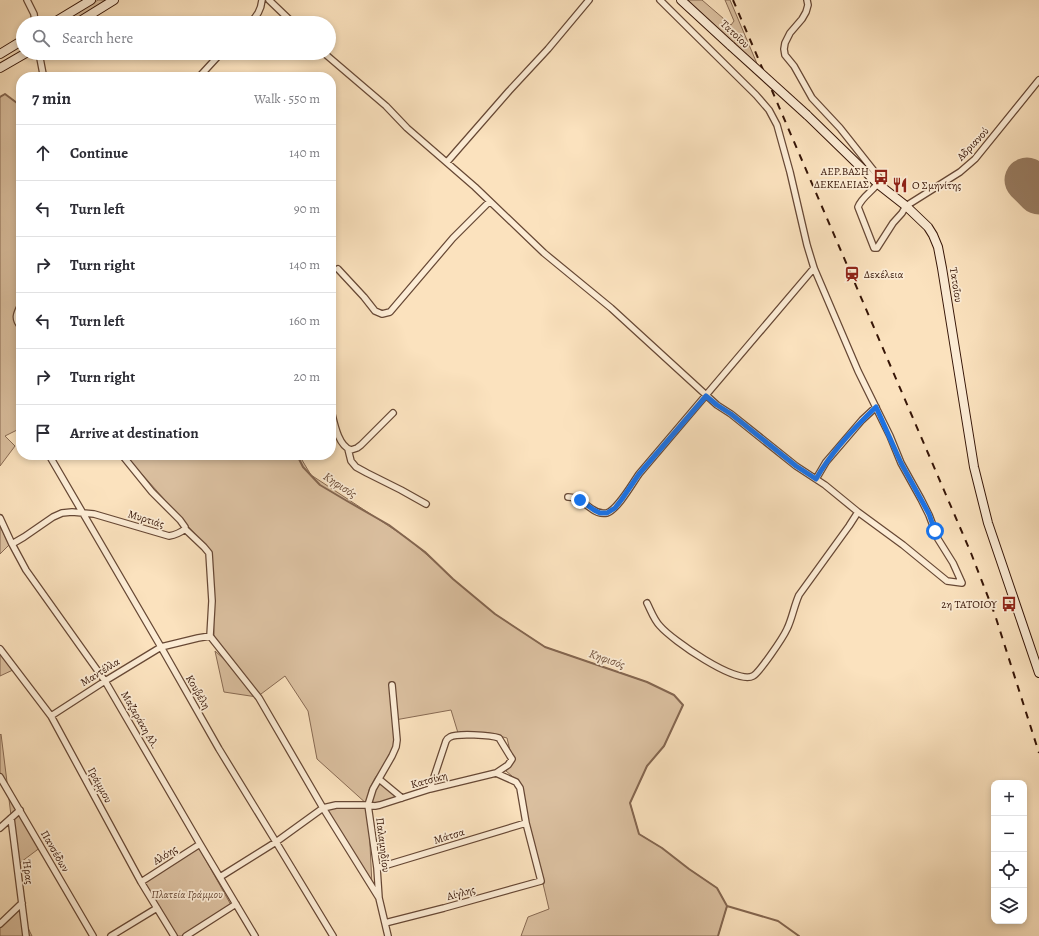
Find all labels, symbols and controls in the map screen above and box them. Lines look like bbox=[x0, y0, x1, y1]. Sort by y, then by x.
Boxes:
search box bbox=[16, 16, 336, 60]
street label: Τατοΐου bbox=[717, 16, 753, 52]
icon: search bbox=[30, 27, 52, 49]
text: Search here bbox=[62, 28, 133, 48]
text: 7 min bbox=[32, 87, 71, 110]
text: Walk · 550 m bbox=[254, 90, 320, 107]
street label: Αδριανού bbox=[953, 124, 992, 165]
icon: ahead bbox=[32, 142, 54, 164]
text: Continue bbox=[70, 143, 128, 163]
text: 140 m bbox=[289, 144, 320, 161]
place label: ΑΕΡ.ΒΑΣΗ ΔΕΚΕΛΕΙΑΣ bbox=[814, 164, 869, 192]
bus stop icon: ΑΕΡ.ΒΑΣΗ ΔΕΚΕΛΕΙΑΣ bbox=[872, 168, 890, 186]
restaurant icon: Ο Σμηνίτης bbox=[891, 176, 909, 194]
place label: Ο Σμηνίτης bbox=[912, 178, 961, 193]
icon: left bbox=[32, 198, 54, 220]
text: Turn left bbox=[70, 199, 125, 219]
text: 90 m bbox=[294, 200, 320, 217]
icon: right bbox=[32, 254, 54, 276]
text: Turn right bbox=[70, 255, 135, 275]
text: 140 m bbox=[289, 256, 320, 273]
station icon: Δεκέλεια bbox=[843, 265, 861, 283]
street label: Τατοΐου bbox=[946, 266, 966, 304]
place label: Δεκέλεια bbox=[864, 267, 904, 282]
icon: left bbox=[32, 310, 54, 332]
text: Turn left bbox=[70, 311, 125, 331]
text: 160 m bbox=[289, 312, 320, 329]
icon: right bbox=[32, 366, 54, 388]
text: Turn right bbox=[70, 367, 135, 387]
text: 20 m bbox=[294, 368, 320, 385]
icon: arrive bbox=[32, 422, 54, 444]
text: Arrive at destination bbox=[70, 423, 199, 443]
water label: Κηφισός bbox=[320, 468, 360, 502]
route end bbox=[571, 491, 589, 509]
street label: Μυρτιάς bbox=[126, 506, 166, 532]
route start bbox=[926, 522, 944, 540]
bus stop icon: 2η ΤΑΤΟΙΟΥ bbox=[1000, 595, 1018, 613]
place label: 2η ΤΑΤΟΙΟΥ bbox=[941, 597, 998, 612]
water label: Κηφισός bbox=[587, 645, 627, 673]
street label: Μαντέλλα bbox=[77, 654, 123, 690]
street label: Κουβέλη bbox=[182, 672, 214, 712]
street label: Μαζαράκη Αλ. bbox=[117, 688, 163, 752]
street label: Γράμμου bbox=[84, 764, 116, 806]
street label: Κατσίκη bbox=[409, 768, 449, 792]
map controls bbox=[991, 780, 1027, 924]
button: + bbox=[991, 780, 1027, 816]
button: − bbox=[991, 816, 1027, 852]
street label: Παλαμηδίου bbox=[372, 817, 394, 873]
street label: Μάτσα bbox=[432, 824, 466, 848]
street label: Πανσέδων bbox=[37, 827, 73, 875]
street label: Αλόης bbox=[149, 842, 180, 869]
button: locate bbox=[991, 852, 1027, 888]
street label: Ήρας bbox=[19, 859, 37, 885]
street label: Αίγλης bbox=[444, 882, 477, 904]
park label: Πλατεία Γράμμου bbox=[151, 887, 223, 902]
button: layers bbox=[991, 888, 1027, 924]

